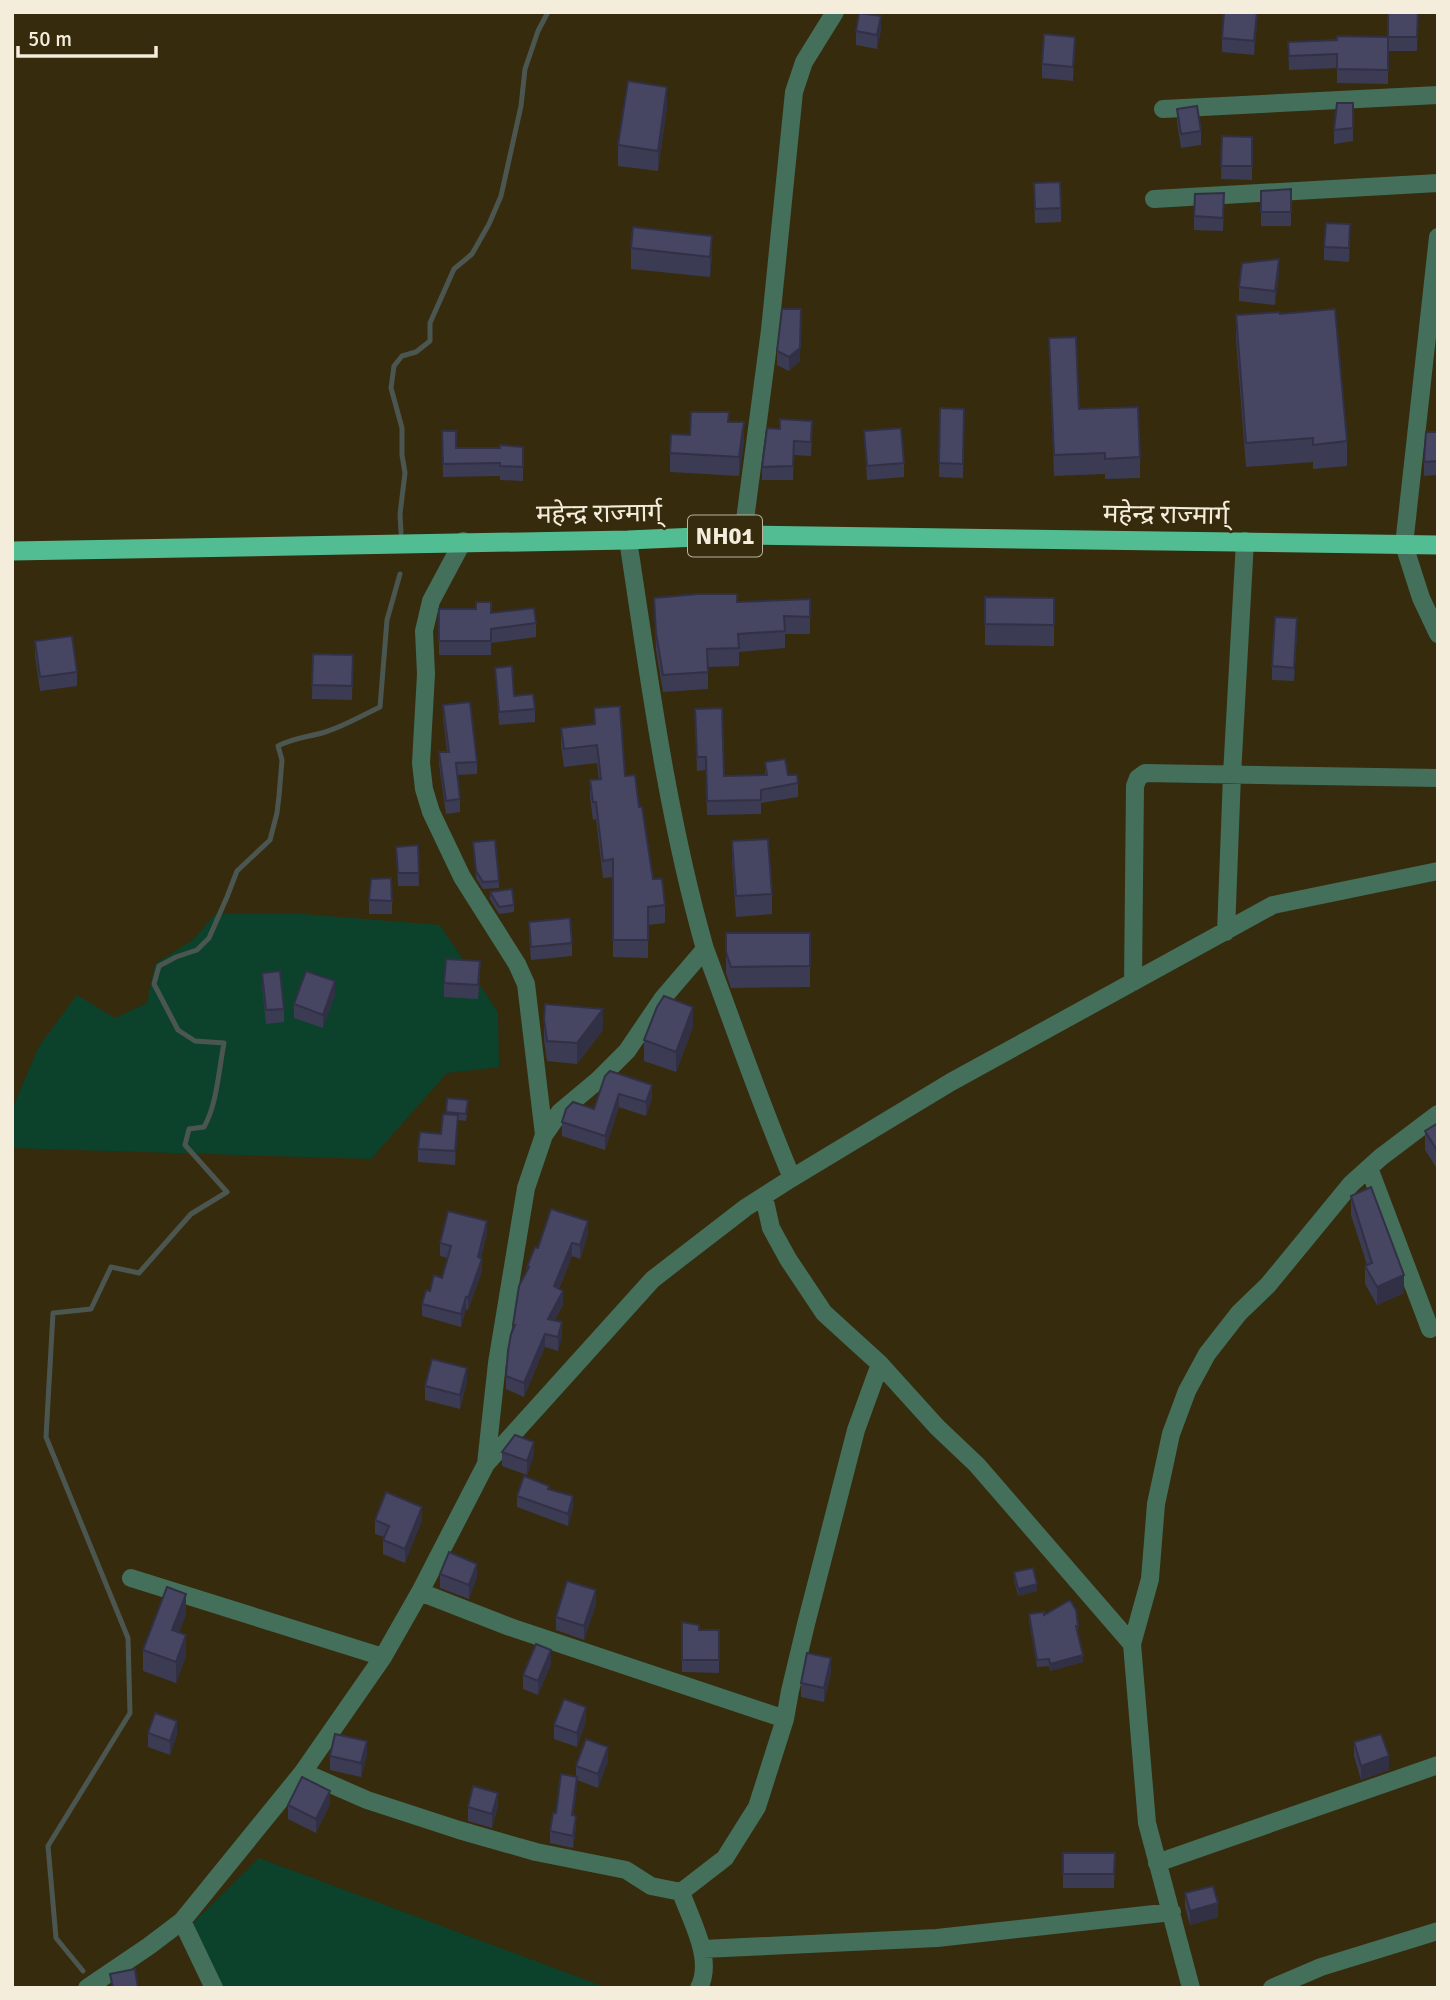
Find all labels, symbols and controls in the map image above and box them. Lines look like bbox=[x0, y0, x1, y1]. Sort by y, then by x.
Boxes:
scale bar bbox=[18, 14, 156, 58]
text: 50 m bbox=[28, 26, 72, 52]
street label: महेन्द्र राज्मार्ग् bbox=[536, 497, 666, 531]
street label: महेन्द्र राज्मार्ग् bbox=[1103, 498, 1233, 532]
road number: NH01 bbox=[688, 516, 762, 556]

